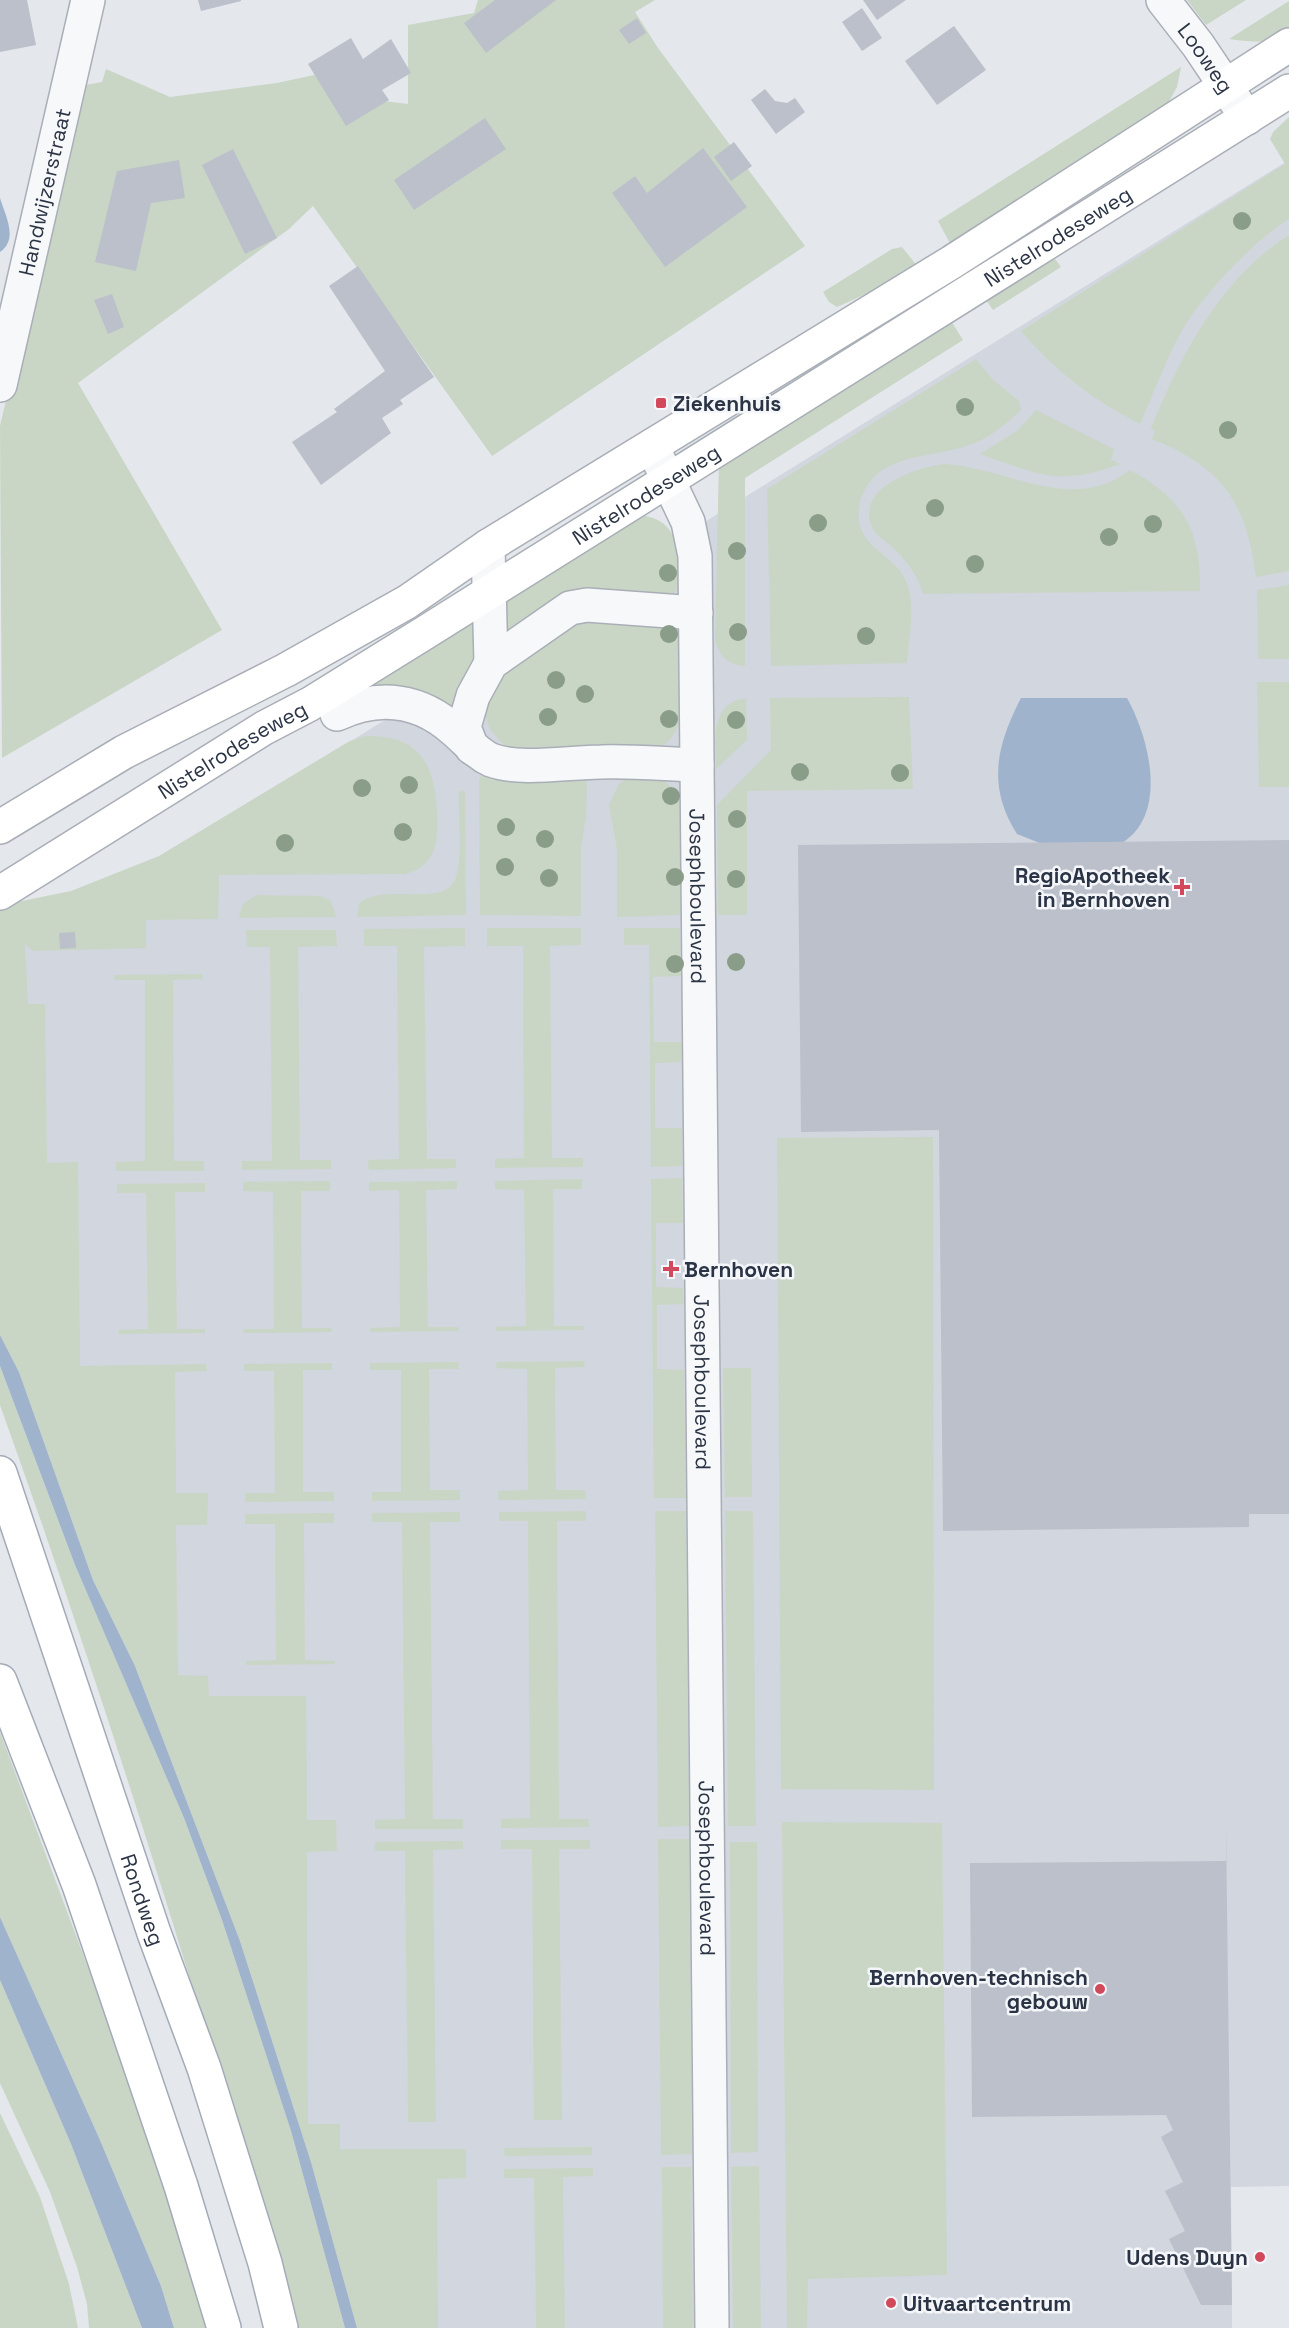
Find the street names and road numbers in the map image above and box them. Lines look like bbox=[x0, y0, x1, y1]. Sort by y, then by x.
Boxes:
street label: Looweg bbox=[1172, 17, 1240, 98]
street label: Handwijzerstraat bbox=[12, 105, 76, 279]
street label: Nistelrodeseweg bbox=[979, 180, 1136, 293]
street label: Nistelrodeseweg bbox=[567, 438, 725, 551]
street label: Nistelrodeseweg bbox=[153, 695, 311, 805]
street label: Josephboulevard bbox=[684, 808, 713, 984]
street label: Josephboulevard bbox=[689, 1294, 717, 1470]
street label: Josephboulevard bbox=[693, 1780, 722, 1956]
street label: Rondweg bbox=[115, 1850, 171, 1949]

